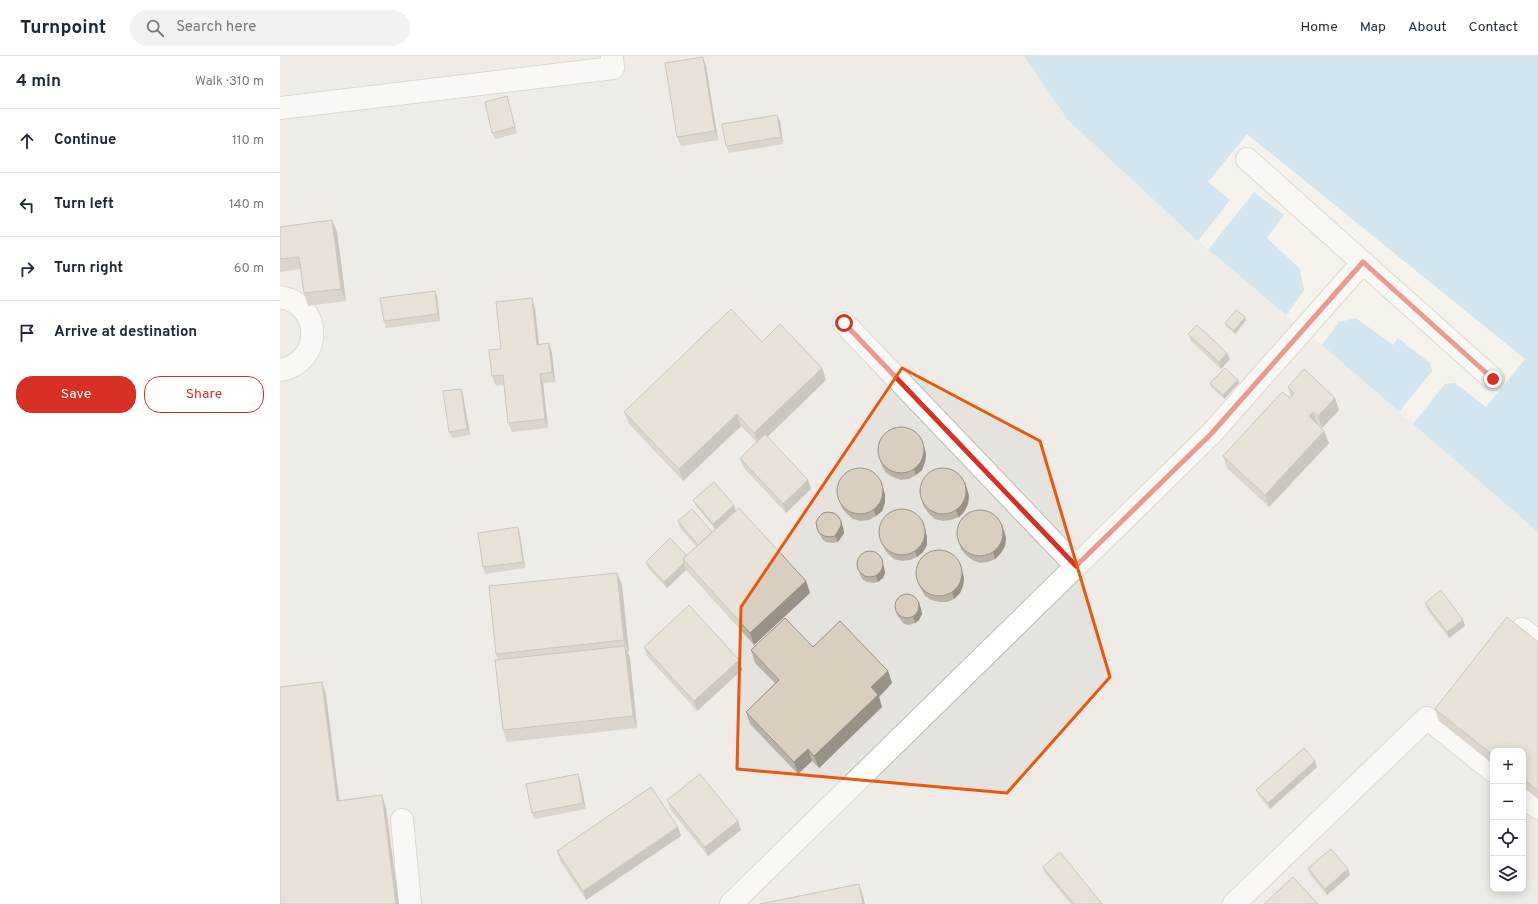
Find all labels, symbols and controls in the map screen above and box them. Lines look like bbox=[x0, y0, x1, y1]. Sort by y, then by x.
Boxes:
search box bbox=[130, 10, 410, 46]
text: Turnpoint bbox=[20, 16, 106, 40]
icon: search bbox=[144, 17, 166, 39]
text: Search here bbox=[176, 18, 256, 37]
text: Home bbox=[1301, 19, 1338, 36]
text: Map bbox=[1360, 19, 1386, 36]
text: About bbox=[1408, 19, 1447, 36]
text: Contact bbox=[1469, 19, 1518, 36]
text: 4 min bbox=[16, 71, 61, 93]
text: Walk · 310 m bbox=[195, 74, 264, 90]
icon: ahead bbox=[16, 130, 38, 152]
text: Continue bbox=[54, 131, 116, 150]
text: 110 m bbox=[232, 133, 264, 149]
icon: left bbox=[16, 194, 38, 216]
text: Turn left bbox=[54, 195, 114, 214]
text: 140 m bbox=[229, 197, 264, 213]
icon: right bbox=[16, 258, 38, 280]
text: Turn right bbox=[54, 259, 123, 278]
text: 60 m bbox=[234, 261, 264, 277]
route start bbox=[835, 314, 853, 332]
icon: arrive bbox=[16, 322, 38, 344]
text: Arrive at destination bbox=[54, 323, 197, 342]
route end bbox=[1484, 370, 1502, 388]
button: Save bbox=[16, 376, 136, 413]
button: Share bbox=[144, 376, 264, 413]
map controls bbox=[1490, 748, 1526, 892]
button: + bbox=[1490, 748, 1526, 784]
button: − bbox=[1490, 784, 1526, 820]
button: locate bbox=[1490, 820, 1526, 856]
button: layers bbox=[1490, 856, 1526, 892]

